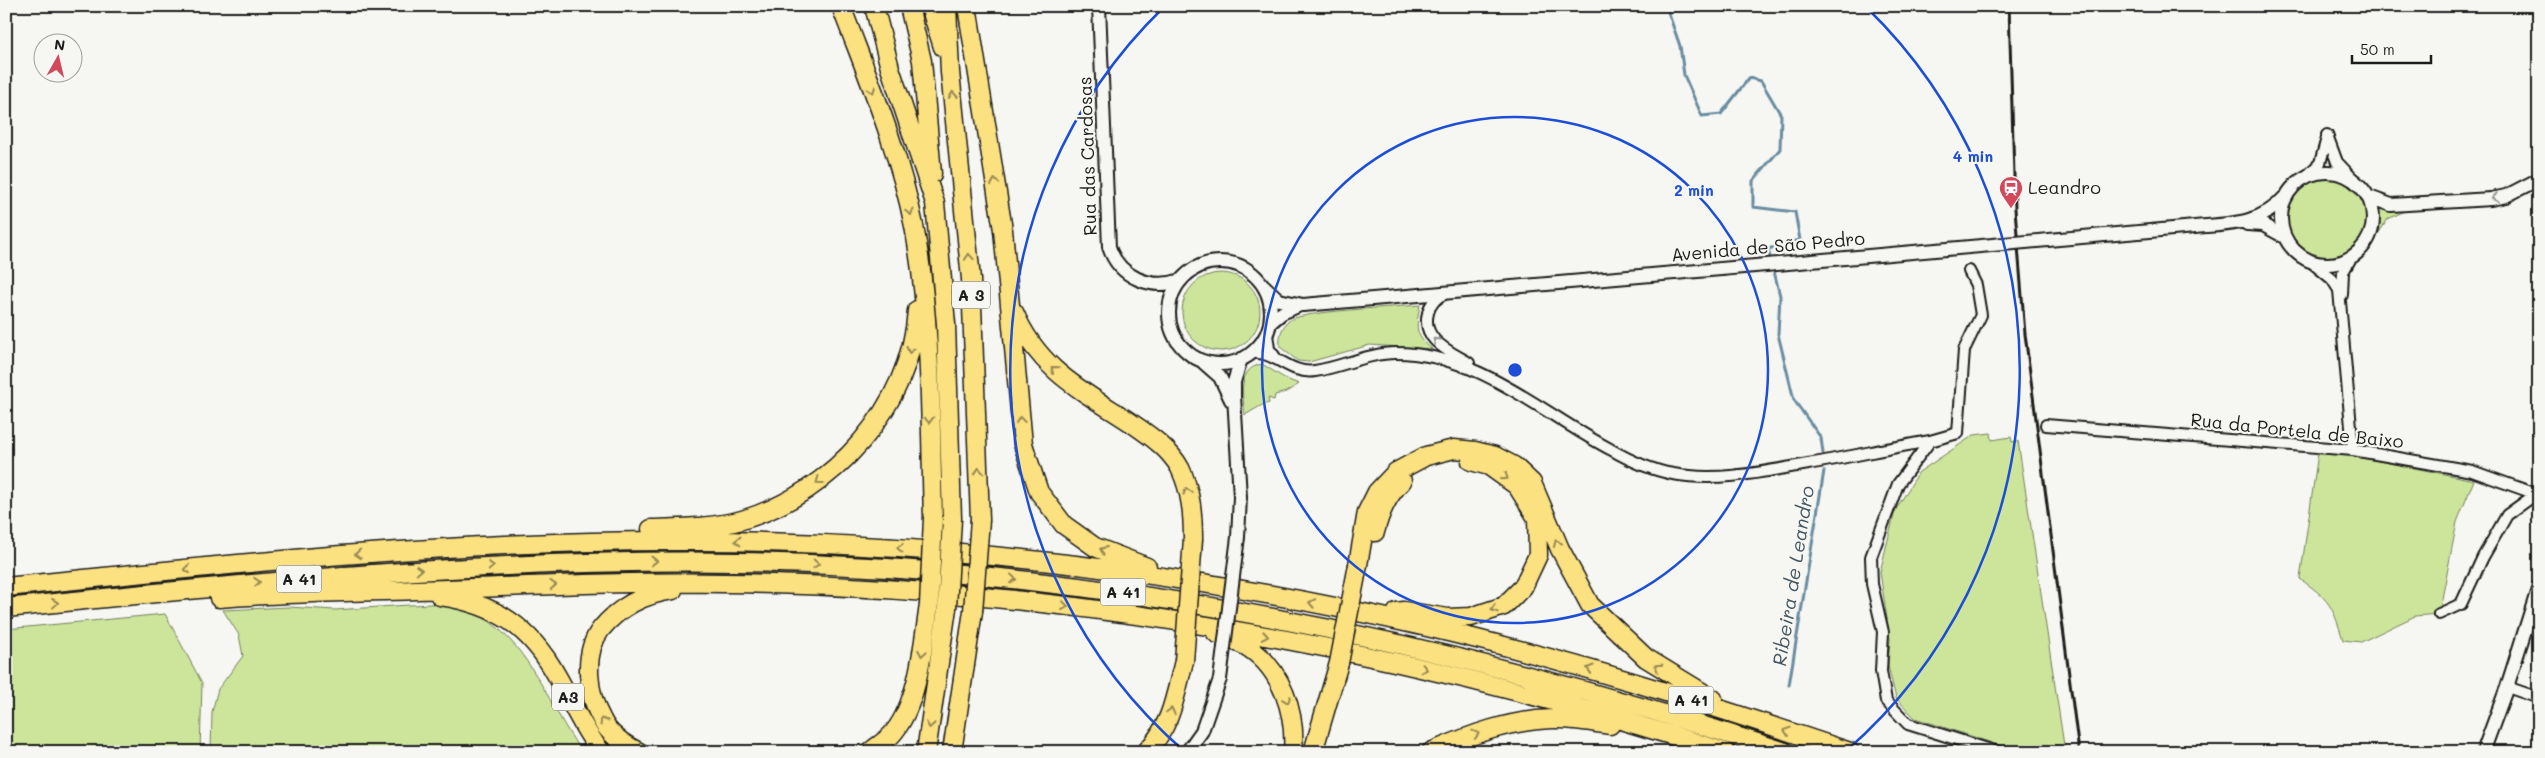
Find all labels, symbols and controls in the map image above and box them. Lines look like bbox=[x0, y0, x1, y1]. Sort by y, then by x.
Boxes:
north arrow bbox=[32, 32, 82, 82]
scale bar bbox=[2352, 32, 2431, 64]
text: N bbox=[53, 34, 66, 55]
text: 50 m bbox=[2360, 39, 2395, 59]
street label: Rua das Cardosas bbox=[1072, 76, 1102, 236]
one-way arrow bbox=[866, 85, 876, 94]
one-way arrow bbox=[948, 91, 959, 99]
text: 4 min bbox=[1953, 146, 1993, 166]
station icon: Leandro bbox=[1998, 175, 2024, 209]
place label: Leandro bbox=[2028, 175, 2101, 199]
one-way arrow bbox=[990, 178, 1000, 187]
text: 2 min bbox=[1674, 180, 1714, 200]
one-way arrow bbox=[2490, 193, 2499, 203]
one-way arrow bbox=[904, 207, 915, 216]
street label: Avenida de São Pedro bbox=[1670, 226, 1866, 266]
one-way arrow bbox=[964, 252, 975, 260]
road number: A 3 bbox=[952, 282, 990, 308]
one-way arrow bbox=[1433, 338, 1442, 347]
one-way arrow bbox=[905, 345, 915, 353]
centre of rings bbox=[1506, 361, 1524, 379]
one-way arrow bbox=[1050, 366, 1059, 375]
street label: Rua da Portela de Baixo bbox=[2189, 407, 2405, 453]
one-way arrow bbox=[924, 416, 935, 424]
one-way arrow bbox=[1015, 416, 1026, 424]
one-way arrow bbox=[973, 467, 984, 475]
one-way arrow bbox=[1499, 471, 1509, 480]
one-way arrow bbox=[815, 475, 825, 484]
water label: Ribeira de Leandro bbox=[1766, 484, 1819, 668]
one-way arrow bbox=[1183, 487, 1193, 495]
one-way arrow bbox=[734, 536, 742, 547]
one-way arrow bbox=[1553, 539, 1564, 548]
one-way arrow bbox=[896, 543, 904, 554]
one-way arrow bbox=[1099, 546, 1108, 556]
one-way arrow bbox=[354, 548, 362, 559]
one-way arrow bbox=[650, 556, 658, 566]
one-way arrow bbox=[812, 559, 820, 570]
one-way arrow bbox=[488, 560, 496, 571]
one-way arrow bbox=[182, 563, 190, 574]
one-way arrow bbox=[415, 565, 423, 576]
road number: A 41 bbox=[276, 566, 322, 592]
one-way arrow bbox=[1009, 573, 1017, 584]
one-way arrow bbox=[253, 577, 261, 588]
road number: A 41 bbox=[1100, 578, 1146, 606]
one-way arrow bbox=[549, 579, 557, 590]
one-way arrow bbox=[51, 598, 59, 609]
one-way arrow bbox=[1308, 598, 1317, 608]
one-way arrow bbox=[1061, 600, 1069, 611]
one-way arrow bbox=[1490, 604, 1498, 614]
one-way arrow bbox=[1261, 630, 1270, 640]
one-way arrow bbox=[917, 649, 927, 658]
one-way arrow bbox=[1420, 663, 1429, 674]
one-way arrow bbox=[1655, 664, 1664, 673]
one-way arrow bbox=[1586, 665, 1594, 675]
road number: A3 bbox=[552, 684, 584, 710]
road number: A 41 bbox=[1668, 686, 1714, 714]
one-way arrow bbox=[1281, 695, 1291, 704]
one-way arrow bbox=[1166, 708, 1176, 716]
one-way arrow bbox=[600, 717, 610, 726]
one-way arrow bbox=[925, 722, 936, 730]
one-way arrow bbox=[1784, 727, 1792, 737]
one-way arrow bbox=[1472, 729, 1480, 739]

